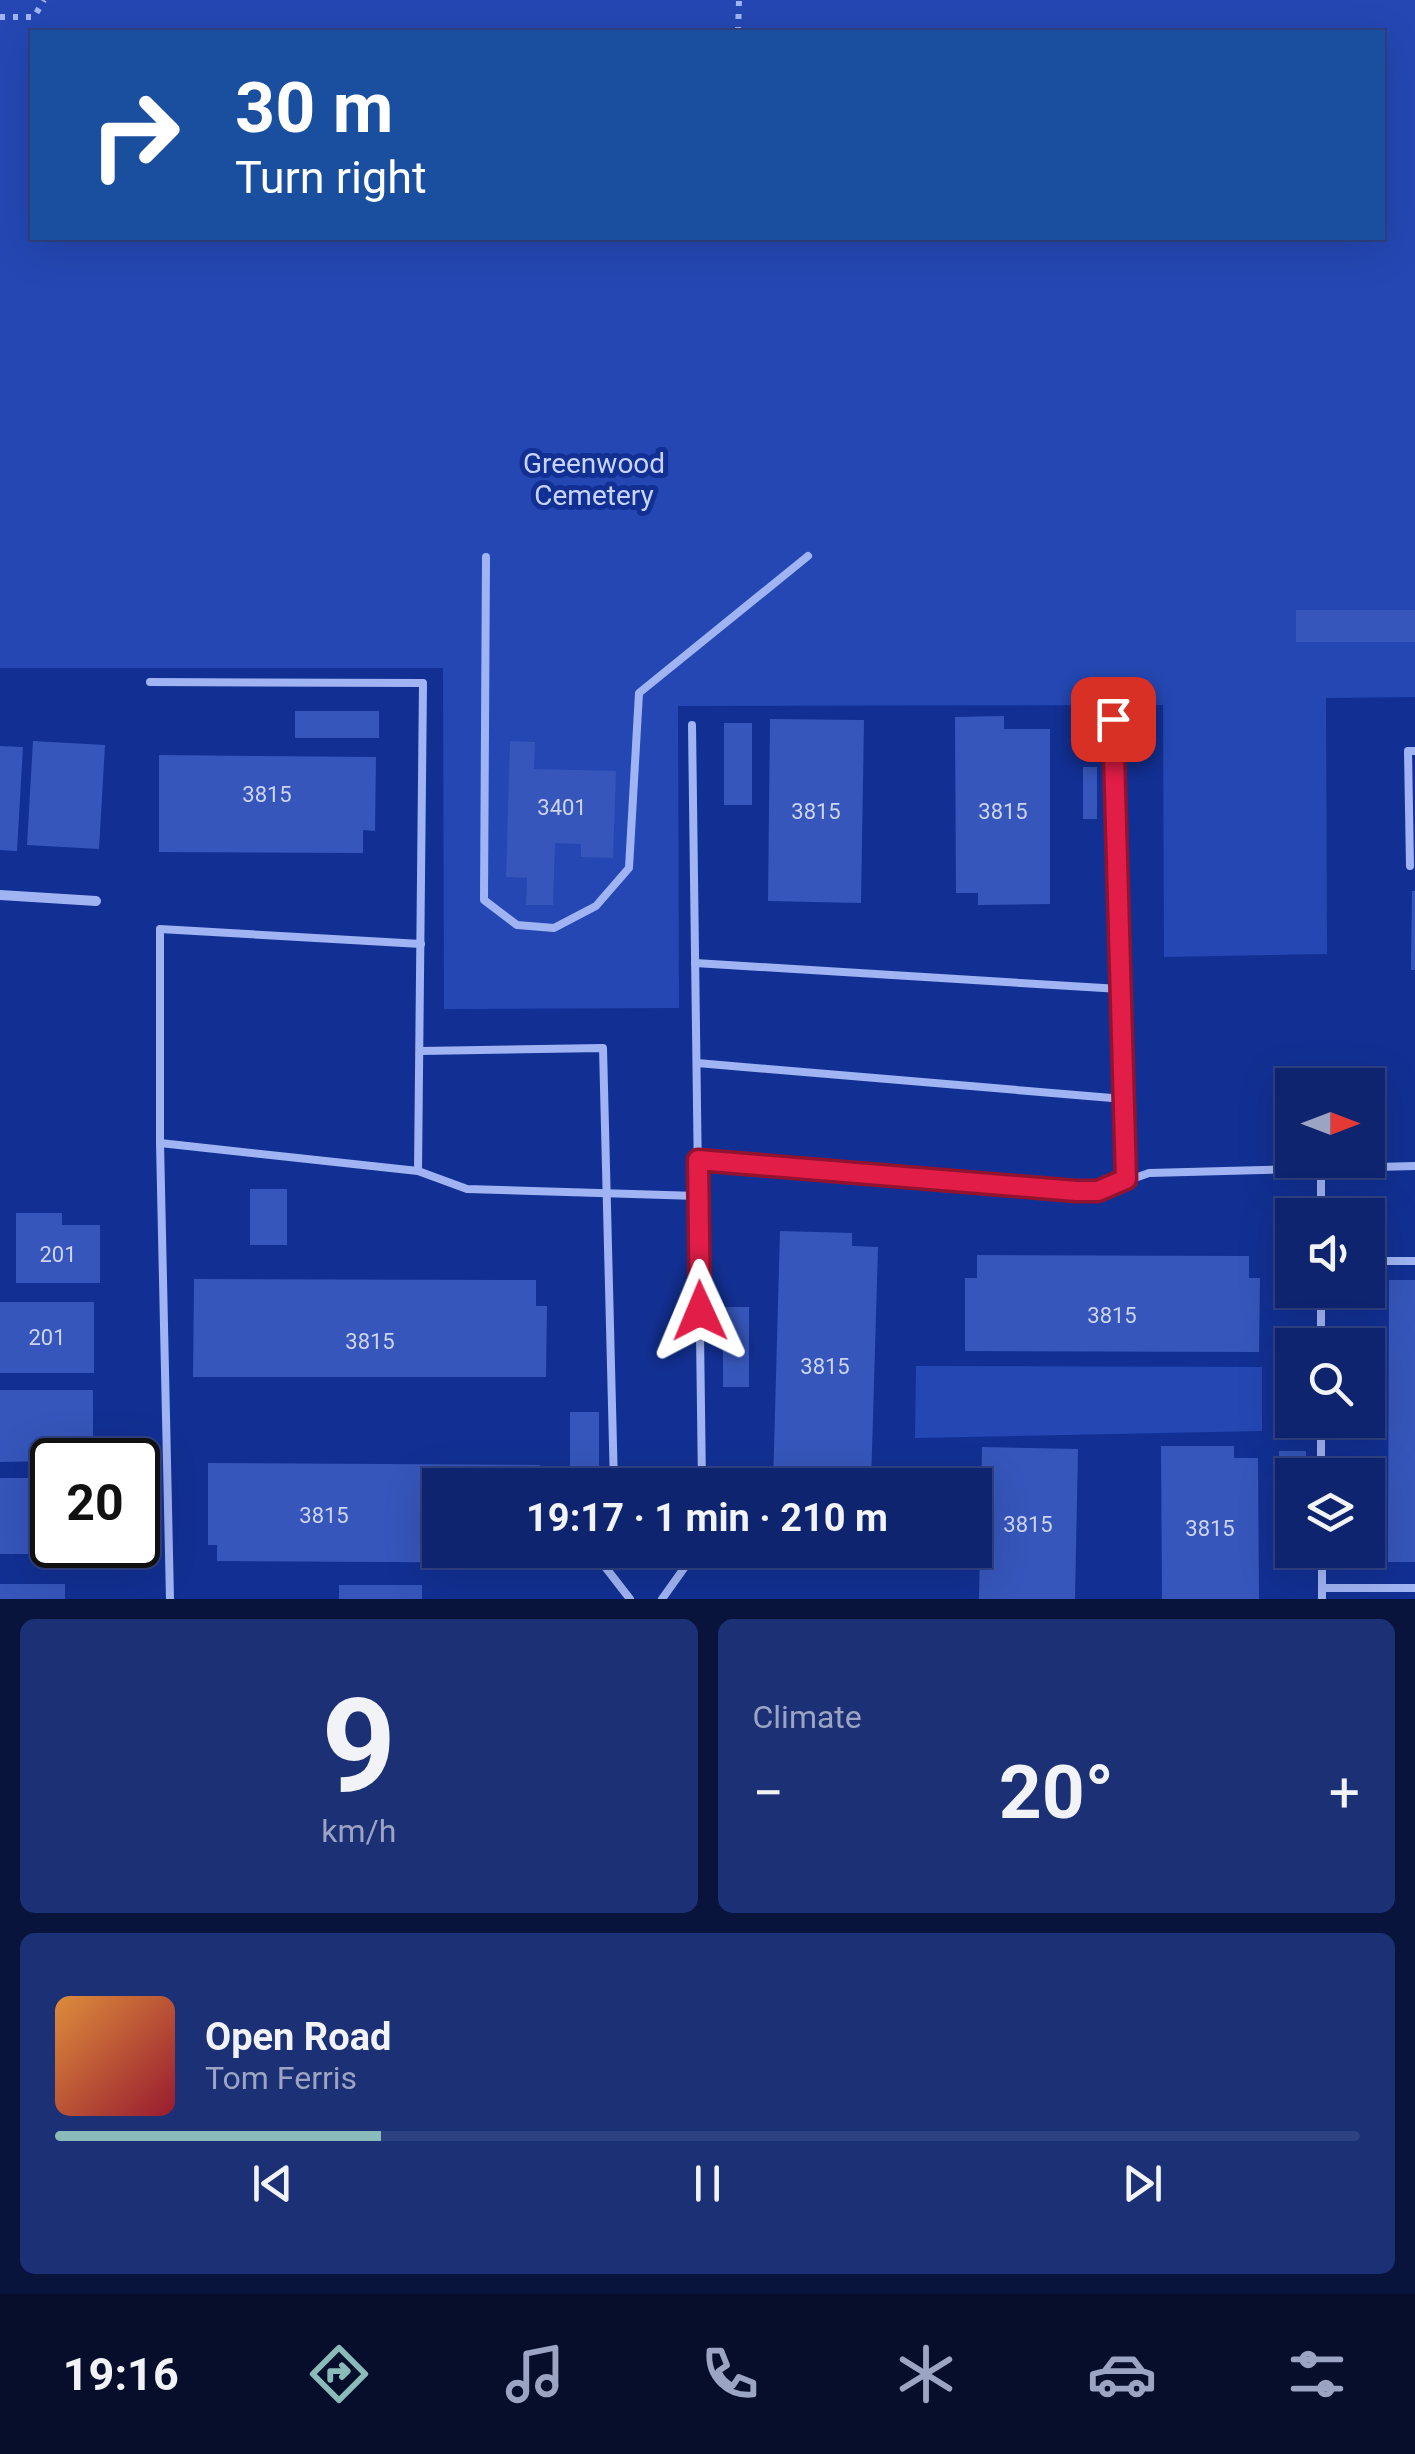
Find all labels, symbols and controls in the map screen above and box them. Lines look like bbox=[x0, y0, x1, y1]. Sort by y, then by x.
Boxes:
text: 30 m bbox=[235, 67, 393, 149]
icon: right bbox=[70, 70, 200, 200]
text: Turn right bbox=[235, 151, 427, 204]
park label: Greenwood Cemetery bbox=[523, 447, 665, 512]
pin bbox=[1071, 677, 1156, 762]
icon: arrive bbox=[1086, 692, 1141, 747]
house number: 3815 bbox=[242, 782, 292, 807]
house number: 3401 bbox=[537, 795, 587, 820]
house number: 3815 bbox=[791, 799, 841, 824]
house number: 3815 bbox=[978, 799, 1028, 824]
north arrow bbox=[1275, 1068, 1385, 1178]
map controls bbox=[1275, 1068, 1385, 1568]
button: sound bbox=[1275, 1198, 1385, 1308]
house number: 201 bbox=[39, 1242, 77, 1267]
position arrow bbox=[648, 1259, 752, 1363]
house number: 3815 bbox=[1087, 1303, 1137, 1328]
house number: 201 bbox=[28, 1325, 66, 1350]
button: search bbox=[1275, 1328, 1385, 1438]
house number: 3815 bbox=[345, 1329, 395, 1354]
house number: 3815 bbox=[800, 1354, 850, 1379]
speed limit sign: 20 bbox=[30, 1438, 160, 1568]
button: layers bbox=[1275, 1458, 1385, 1568]
text: 19:17 · 1 min · 210 m bbox=[526, 1496, 888, 1540]
house number: 3815 bbox=[299, 1503, 349, 1528]
house number: 3815 bbox=[1003, 1512, 1053, 1537]
house number: 3815 bbox=[1185, 1516, 1235, 1541]
text: 9 bbox=[321, 1670, 396, 1823]
text: Climate bbox=[753, 1698, 862, 1736]
text: 20° bbox=[999, 1748, 1114, 1836]
text: − bbox=[753, 1761, 784, 1825]
text: + bbox=[1329, 1761, 1360, 1825]
text: km/h bbox=[321, 1812, 396, 1850]
text: Open Road bbox=[205, 2015, 391, 2059]
text: Tom Ferris bbox=[205, 2059, 357, 2097]
icon: previous bbox=[245, 2156, 300, 2211]
icon: pause bbox=[680, 2156, 735, 2211]
icon: next bbox=[1115, 2156, 1170, 2211]
icon: directions bbox=[304, 2339, 374, 2409]
icon: music bbox=[500, 2339, 570, 2409]
icon: phone bbox=[695, 2339, 765, 2409]
icon: climate bbox=[891, 2339, 961, 2409]
icon: car bbox=[1087, 2339, 1157, 2409]
icon: filters bbox=[1282, 2339, 1352, 2409]
text: 19:16 bbox=[63, 2348, 179, 2401]

